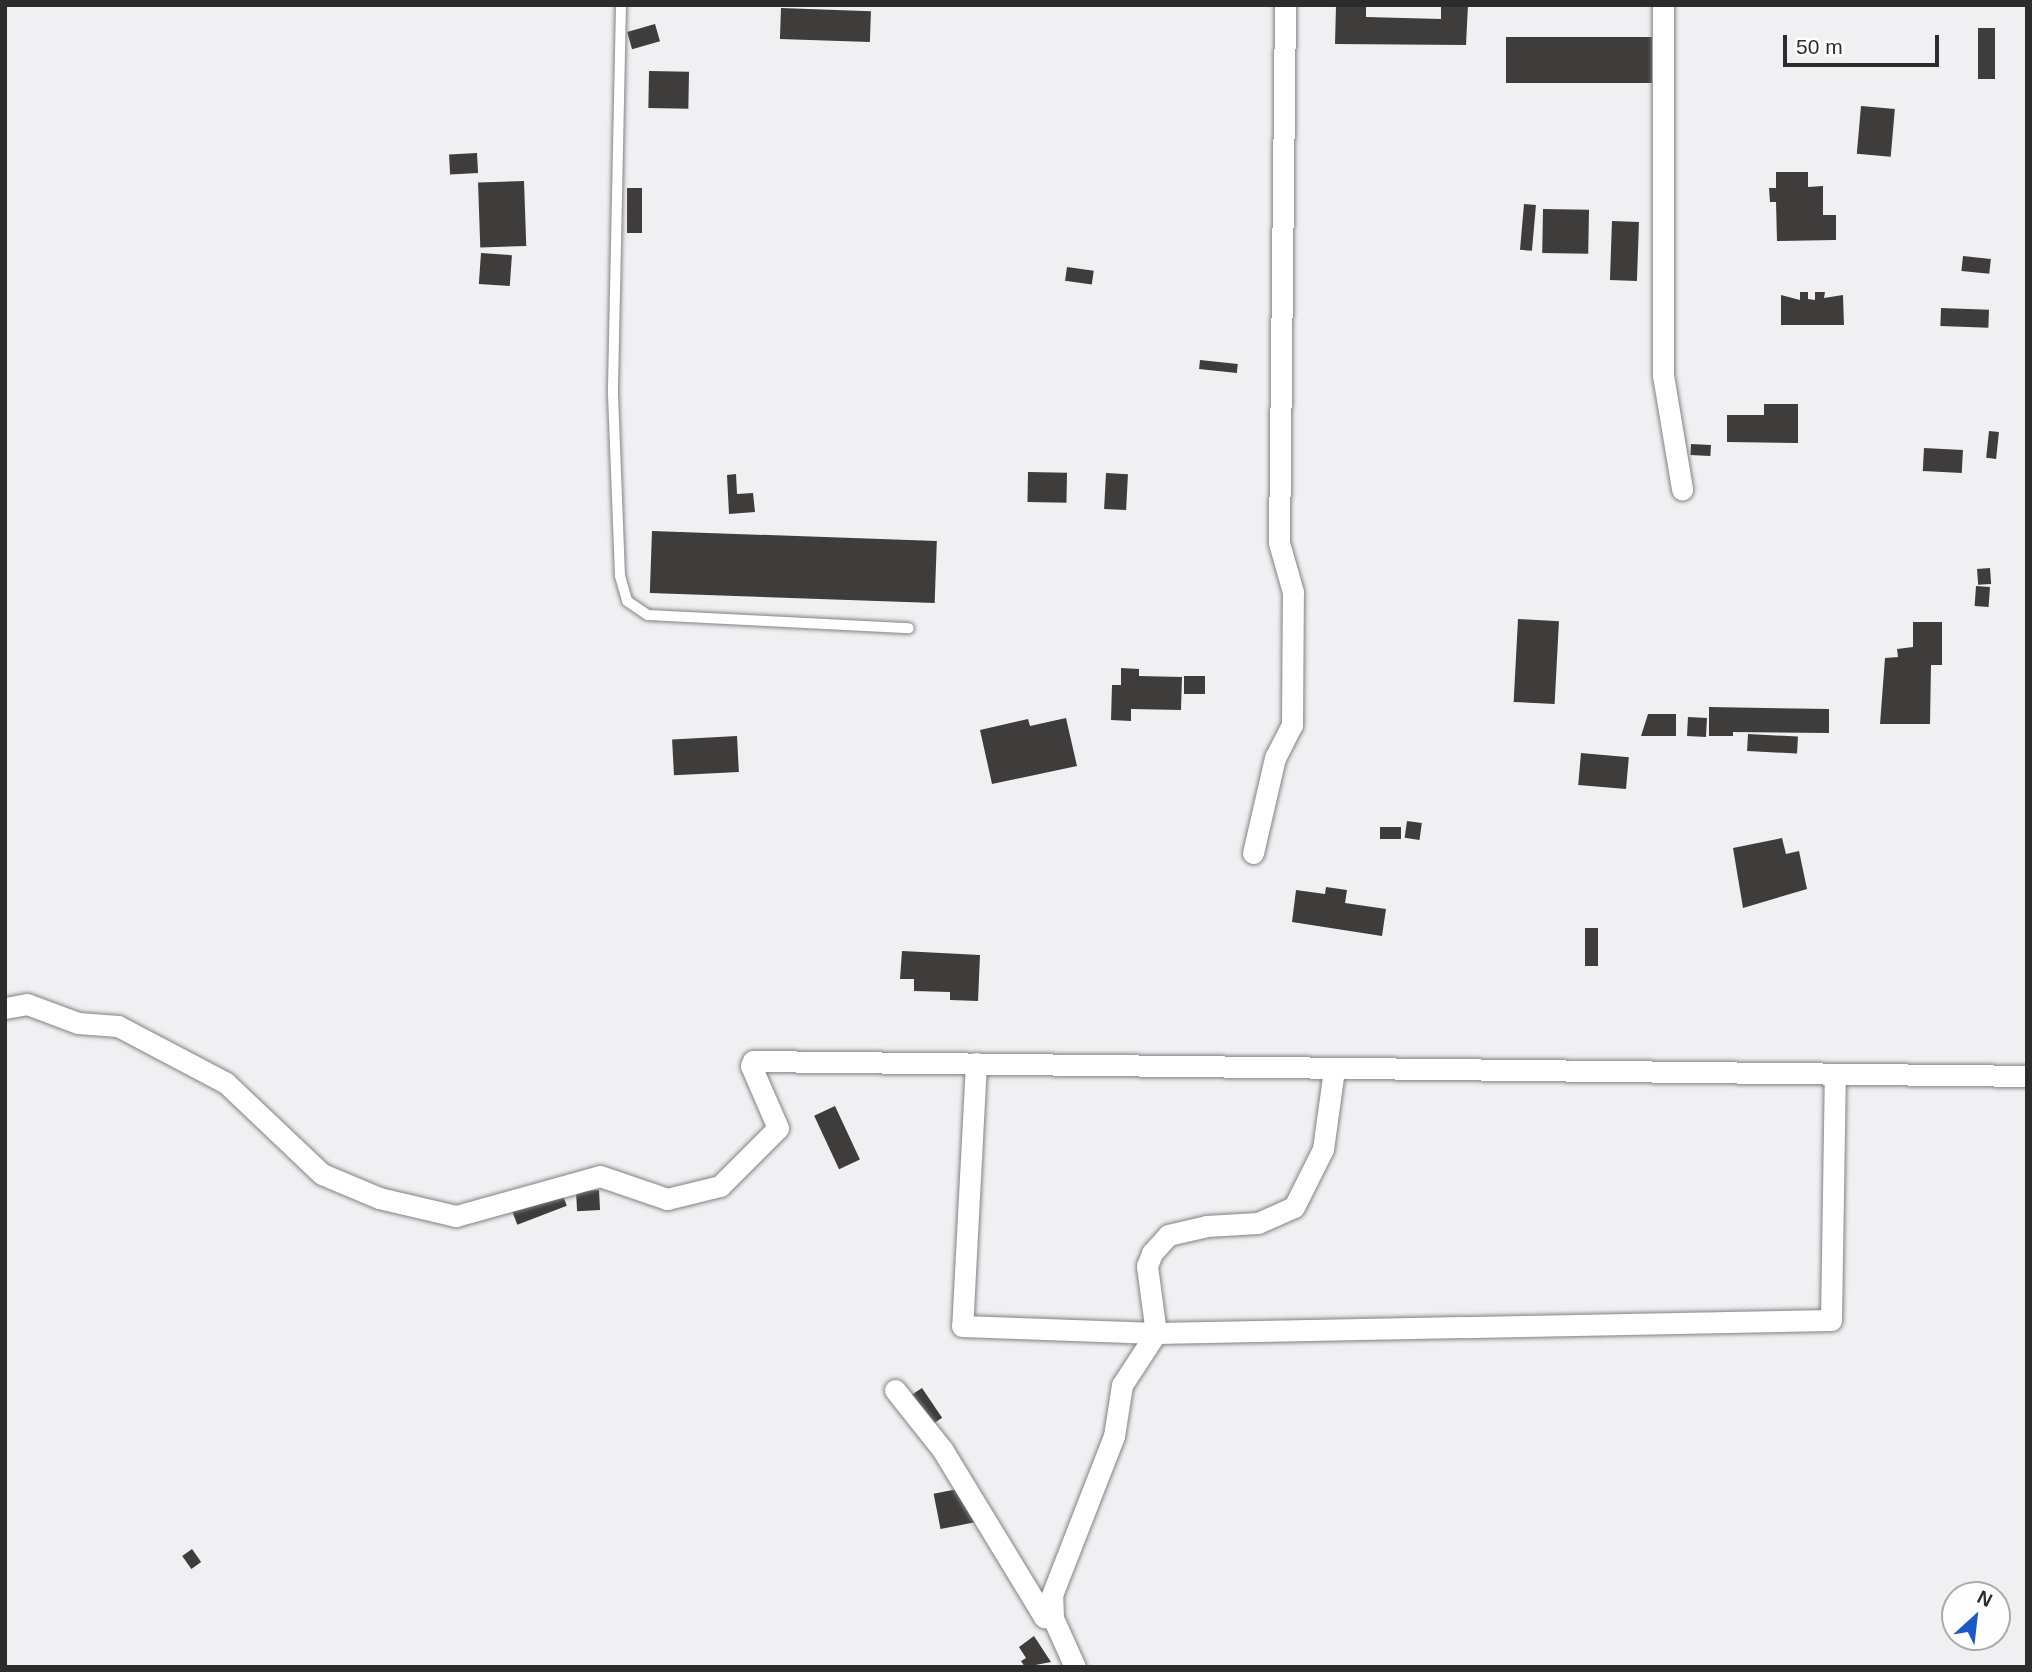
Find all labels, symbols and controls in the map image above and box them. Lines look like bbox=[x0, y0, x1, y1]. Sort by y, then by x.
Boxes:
scale bar bbox=[1787, 21, 1943, 65]
text: 50 m bbox=[1796, 35, 1843, 58]
north arrow bbox=[1941, 1581, 2011, 1651]
text: N bbox=[1974, 1586, 1996, 1611]

